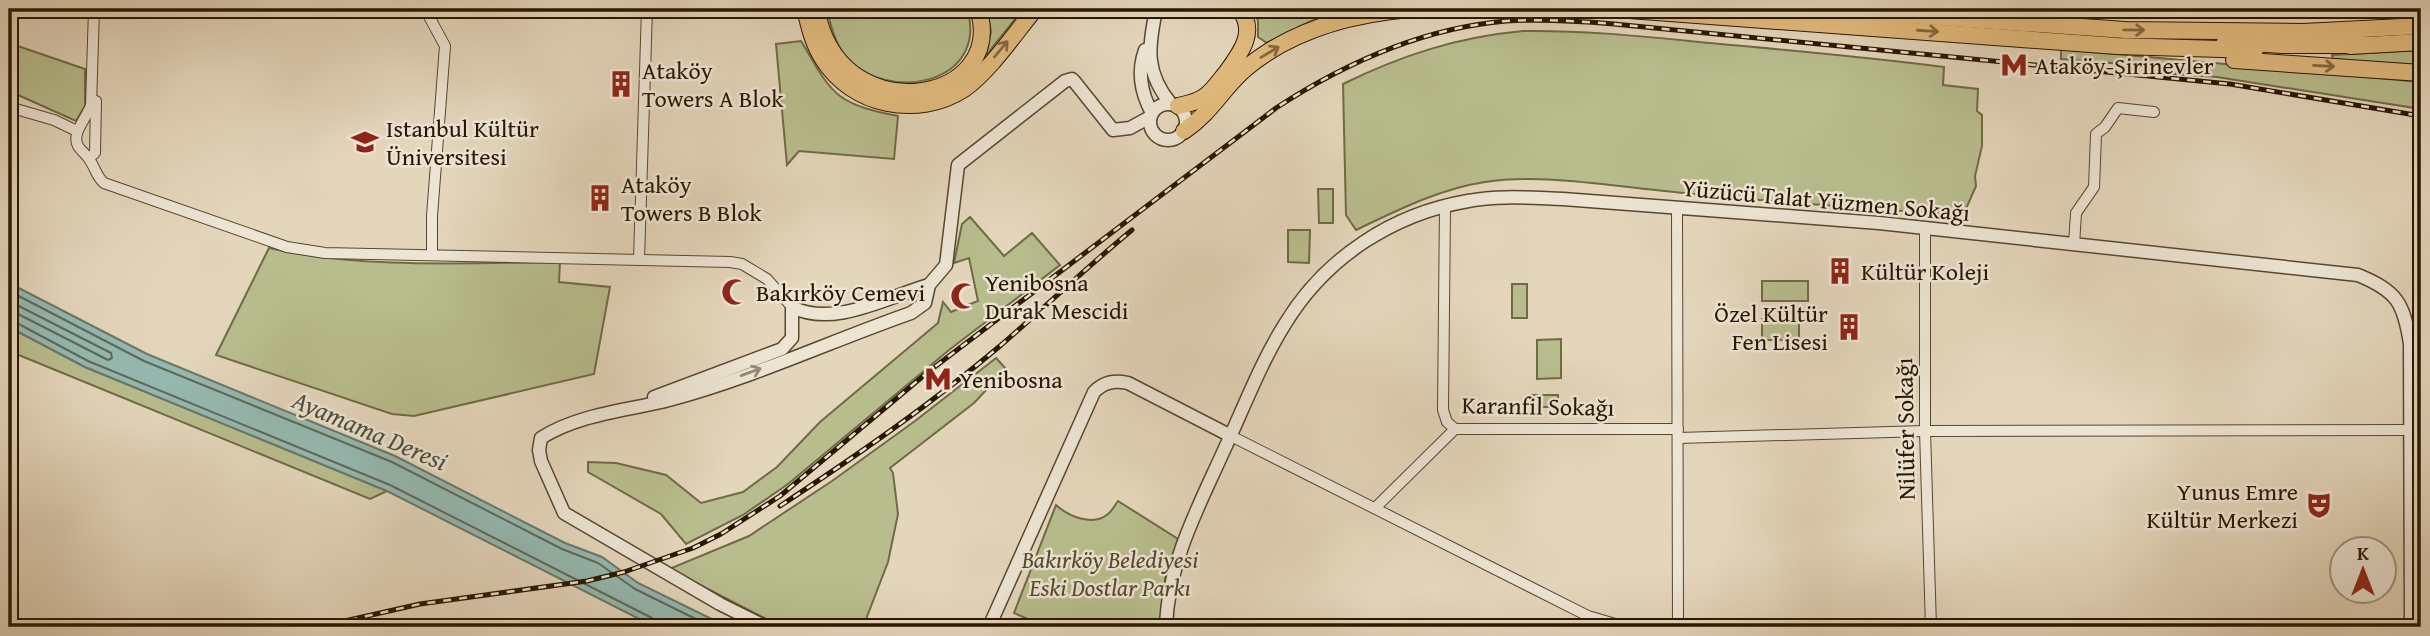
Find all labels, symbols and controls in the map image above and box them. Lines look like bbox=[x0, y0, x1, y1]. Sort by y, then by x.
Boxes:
one-way arrow bbox=[2122, 23, 2145, 37]
one-way arrow bbox=[1916, 25, 1939, 38]
one-way arrow bbox=[993, 41, 1009, 59]
one-way arrow bbox=[1260, 45, 1280, 59]
place label: Ataköy-Şirinevler bbox=[2035, 48, 2214, 83]
metro station icon: Ataköy-Şirinevler bbox=[1999, 50, 2029, 80]
place label: Ataköy Towers A Blok bbox=[642, 53, 784, 116]
one-way arrow bbox=[2312, 59, 2335, 72]
building icon: Ataköy Towers A Blok bbox=[606, 69, 636, 99]
place label: Istanbul Kültür Üniversitesi bbox=[386, 111, 539, 174]
school or university icon: Istanbul Kültür Üniversitesi bbox=[350, 127, 380, 157]
place label: Ataköy Towers B Blok bbox=[621, 167, 762, 230]
street label: Yüzücü Talat Yüzmen Sokağı bbox=[1680, 170, 1972, 230]
building icon: Ataköy Towers B Blok bbox=[585, 183, 615, 213]
place label: Kültür Koleji bbox=[1861, 254, 1989, 289]
building icon: Kültür Koleji bbox=[1825, 256, 1855, 286]
place label: Yenibosna Durak Mescidi bbox=[985, 265, 1129, 328]
place label: Bakırköy Cemevi bbox=[756, 275, 926, 310]
mosque icon: Bakırköy Cemevi bbox=[720, 277, 750, 307]
mosque icon: Yenibosna Durak Mescidi bbox=[949, 281, 979, 311]
place label: Özel Kültür Fen Lisesi bbox=[1714, 296, 1828, 359]
building icon: Özel Kültür Fen Lisesi bbox=[1834, 312, 1864, 342]
street label: Nilüfer Sokağı bbox=[1886, 357, 1924, 501]
place label: Yenibosna bbox=[959, 362, 1063, 397]
metro station icon: Yenibosna bbox=[923, 364, 953, 394]
one-way arrow bbox=[739, 365, 761, 377]
water label: Ayamama Deresi bbox=[285, 379, 454, 480]
street label: Karanfil Sokağı bbox=[1461, 387, 1615, 425]
place label: Yunus Emre Kültür Merkezi bbox=[2146, 474, 2298, 537]
theatre icon: Yunus Emre Kültür Merkezi bbox=[2304, 490, 2334, 520]
north arrow bbox=[2328, 534, 2398, 604]
text: K bbox=[2357, 539, 2369, 567]
park label: Bakırköy Belediyesi Eski Dostlar Parkı bbox=[1021, 542, 1198, 605]

